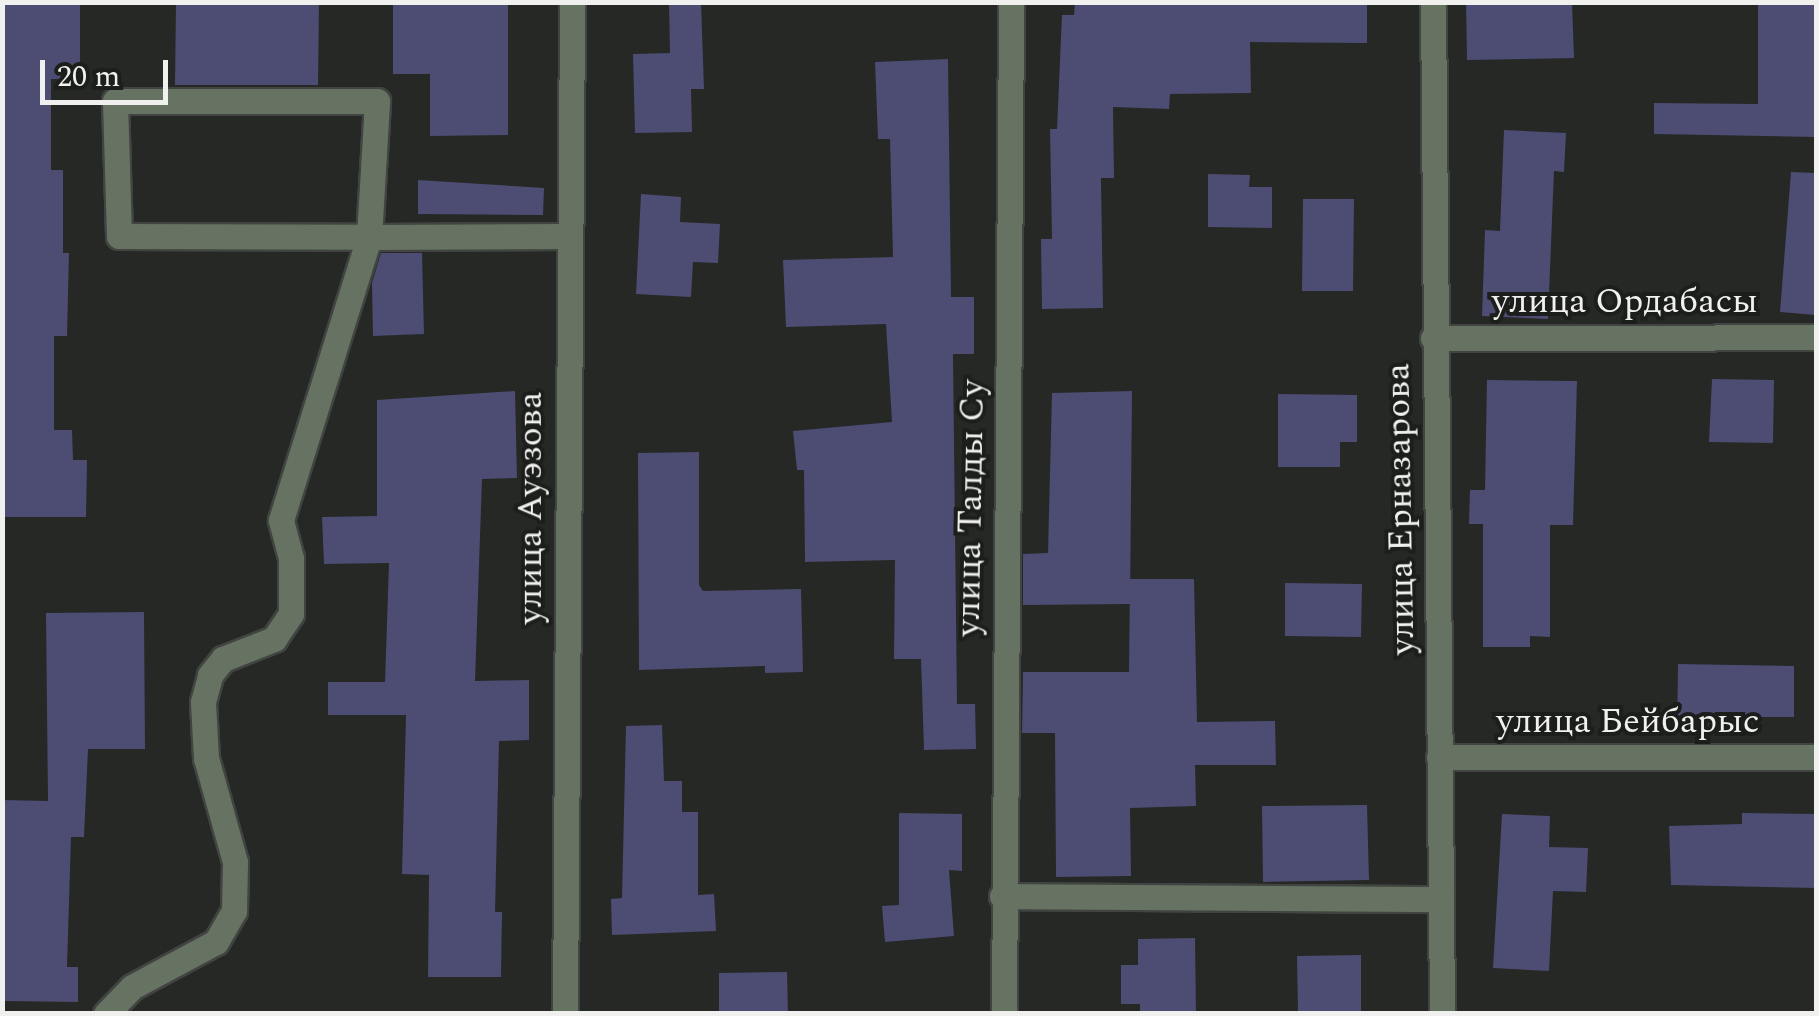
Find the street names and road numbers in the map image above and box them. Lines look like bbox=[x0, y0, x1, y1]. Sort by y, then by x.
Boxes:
street label: улица Ордабасы bbox=[1492, 281, 1758, 323]
street label: улица Ерназарова bbox=[1377, 363, 1425, 655]
street label: улица Талды Су bbox=[948, 379, 994, 637]
street label: улица Ауэзова bbox=[510, 392, 552, 624]
street label: улица Бейбарыс bbox=[1496, 701, 1760, 743]

